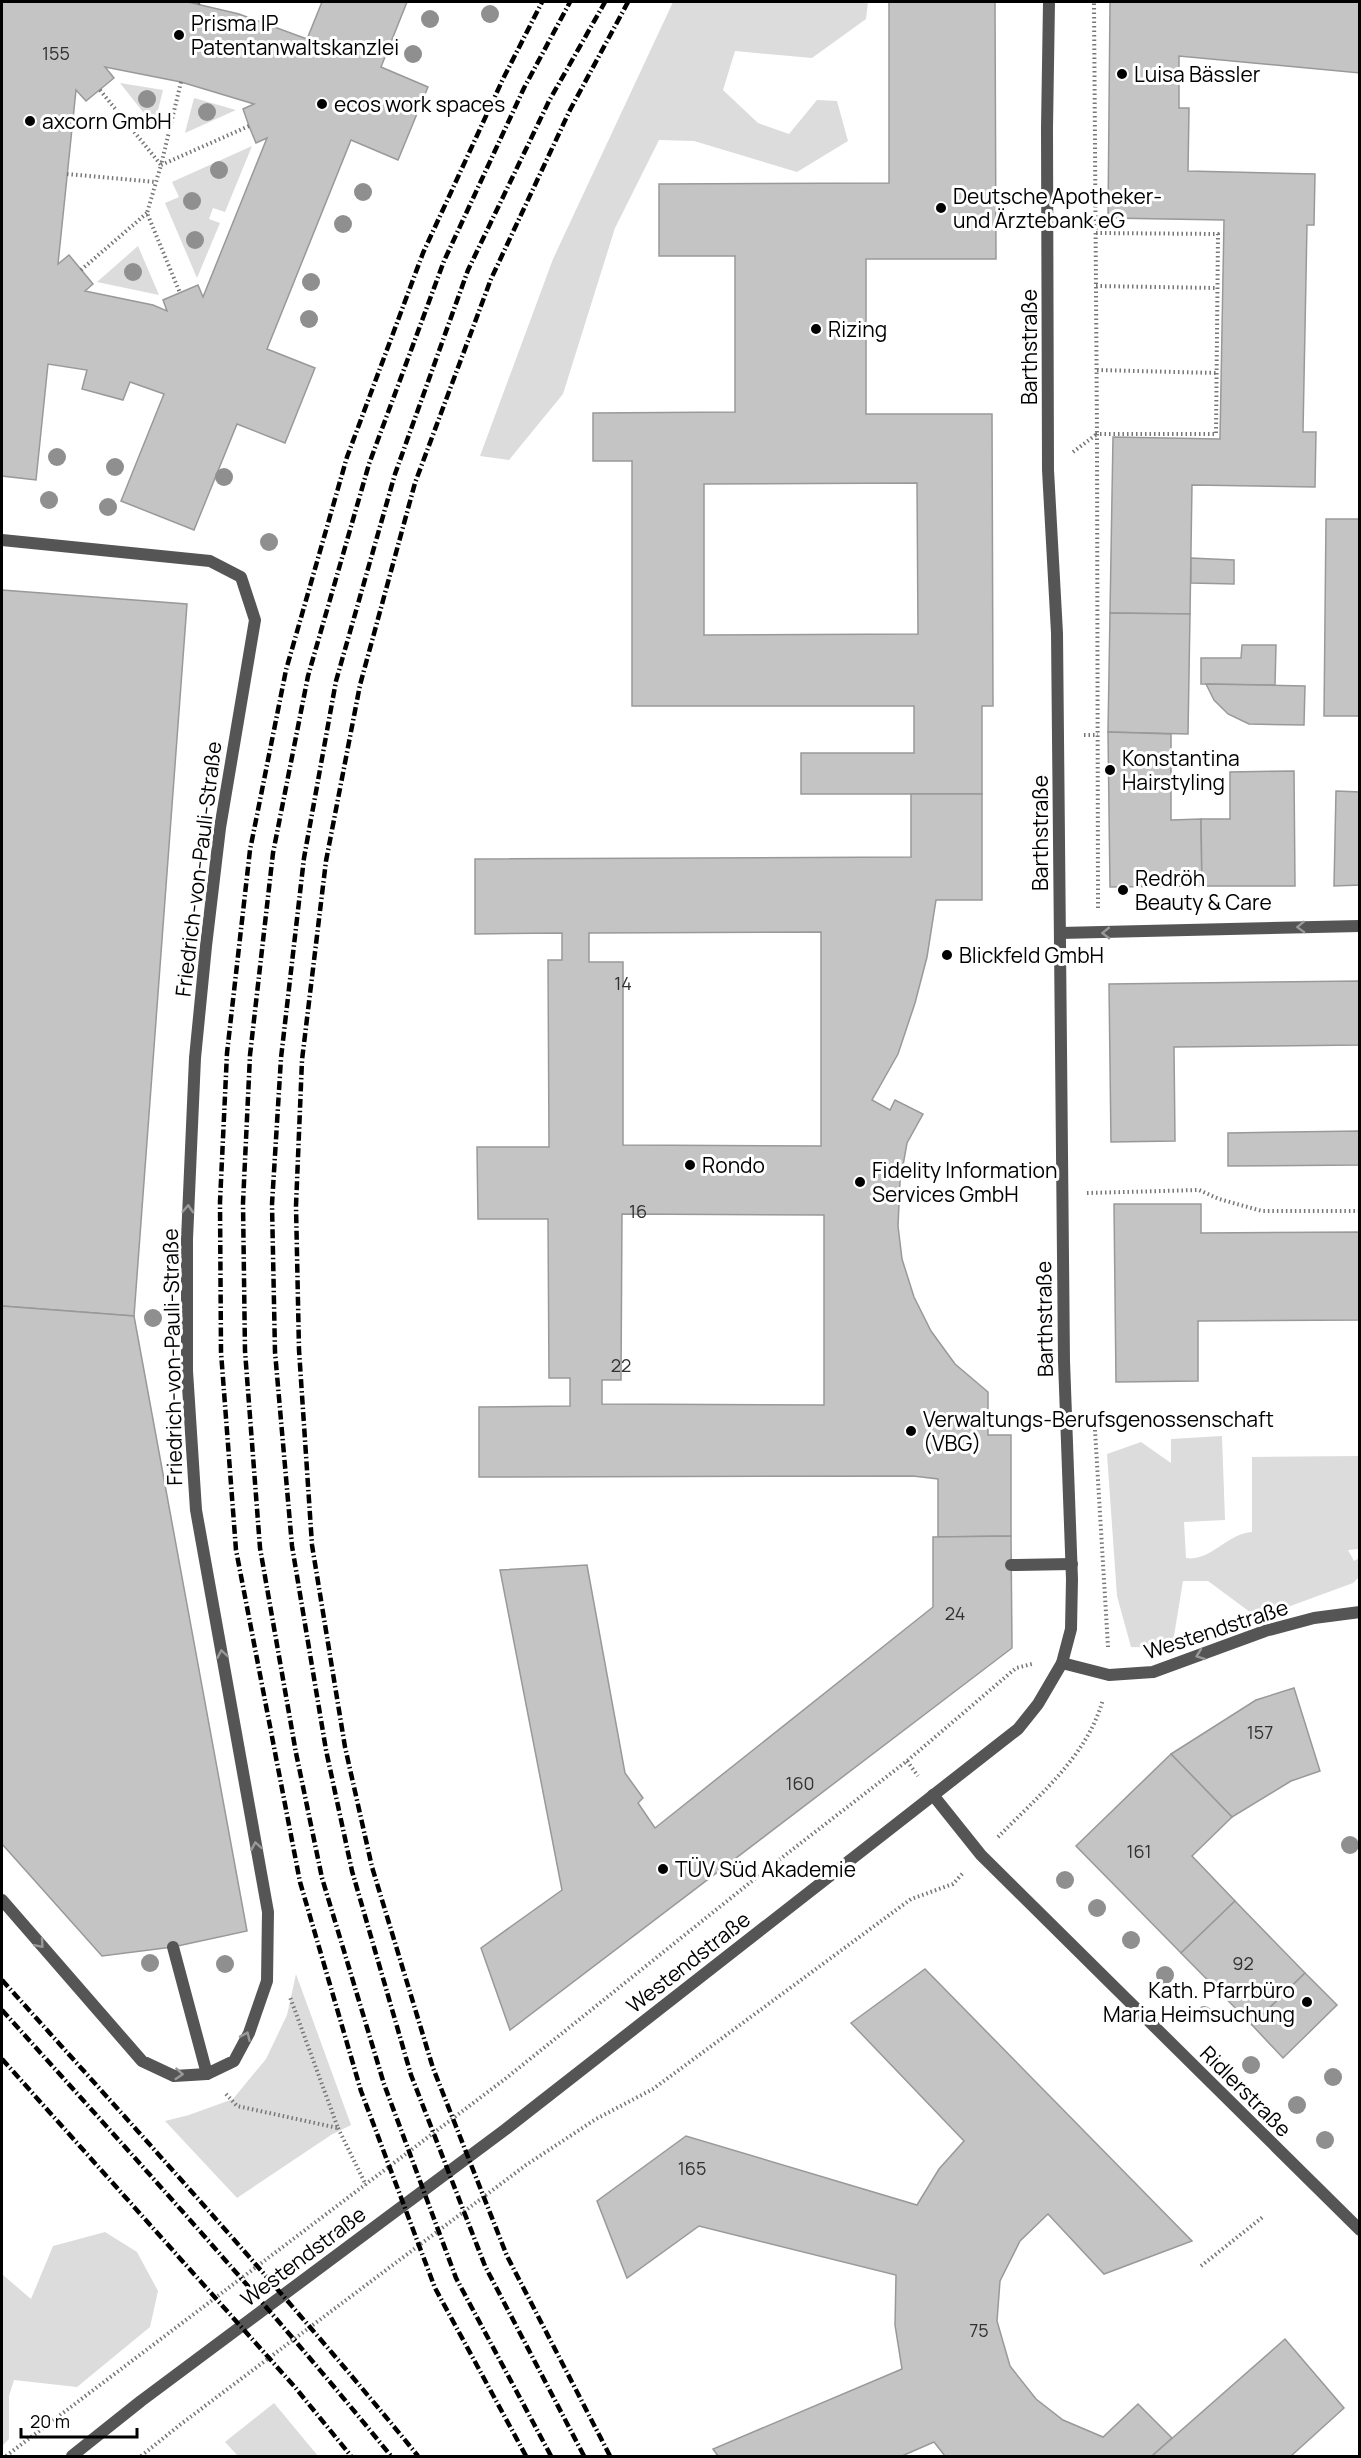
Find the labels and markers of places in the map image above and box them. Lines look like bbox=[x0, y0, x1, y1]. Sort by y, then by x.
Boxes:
place label: Prisma IP Patentanwaltskanzlei bbox=[191, 9, 399, 61]
marker: Prisma IP Patentanwaltskanzlei bbox=[172, 28, 186, 42]
place label: Luisa Bässler bbox=[1134, 60, 1261, 88]
marker: Luisa Bässler bbox=[1115, 67, 1129, 81]
place label: ecos work spaces bbox=[334, 90, 505, 118]
marker: ecos work spaces bbox=[315, 97, 329, 111]
place label: axcorn GmbH bbox=[42, 107, 172, 135]
marker: axcorn GmbH bbox=[23, 114, 37, 128]
place label: Deutsche Apotheker- und Ärztebank eG bbox=[953, 182, 1162, 234]
marker: Deutsche Apotheker- und Ärztebank eG bbox=[934, 201, 948, 215]
place label: Rizing bbox=[828, 315, 887, 343]
marker: Rizing bbox=[809, 322, 823, 336]
place label: Konstantina Hairstyling bbox=[1122, 744, 1240, 796]
marker: Konstantina Hairstyling bbox=[1103, 763, 1117, 777]
place label: Redröh Beauty & Care bbox=[1135, 864, 1272, 916]
marker: Redröh Beauty & Care bbox=[1116, 883, 1130, 897]
place label: Blickfeld GmbH bbox=[959, 941, 1104, 969]
marker: Blickfeld GmbH bbox=[940, 948, 954, 962]
place label: Rondo bbox=[702, 1151, 765, 1179]
place label: Fidelity Information Services GmbH bbox=[872, 1156, 1057, 1208]
marker: Rondo bbox=[683, 1158, 697, 1172]
marker: Fidelity Information Services GmbH bbox=[853, 1175, 867, 1189]
place label: Verwaltungs-Berufsgenossenschaft (VBG) bbox=[923, 1405, 1274, 1457]
marker: Verwaltungs-Berufsgenossenschaft (VBG) bbox=[904, 1424, 918, 1438]
place label: TÜV Süd Akademie bbox=[675, 1855, 856, 1883]
marker: TÜV Süd Akademie bbox=[656, 1862, 670, 1876]
place label: Kath. Pfarrbüro Maria Heimsuchung bbox=[1103, 1976, 1295, 2028]
marker: Kath. Pfarrbüro Maria Heimsuchung bbox=[1300, 1995, 1314, 2009]

